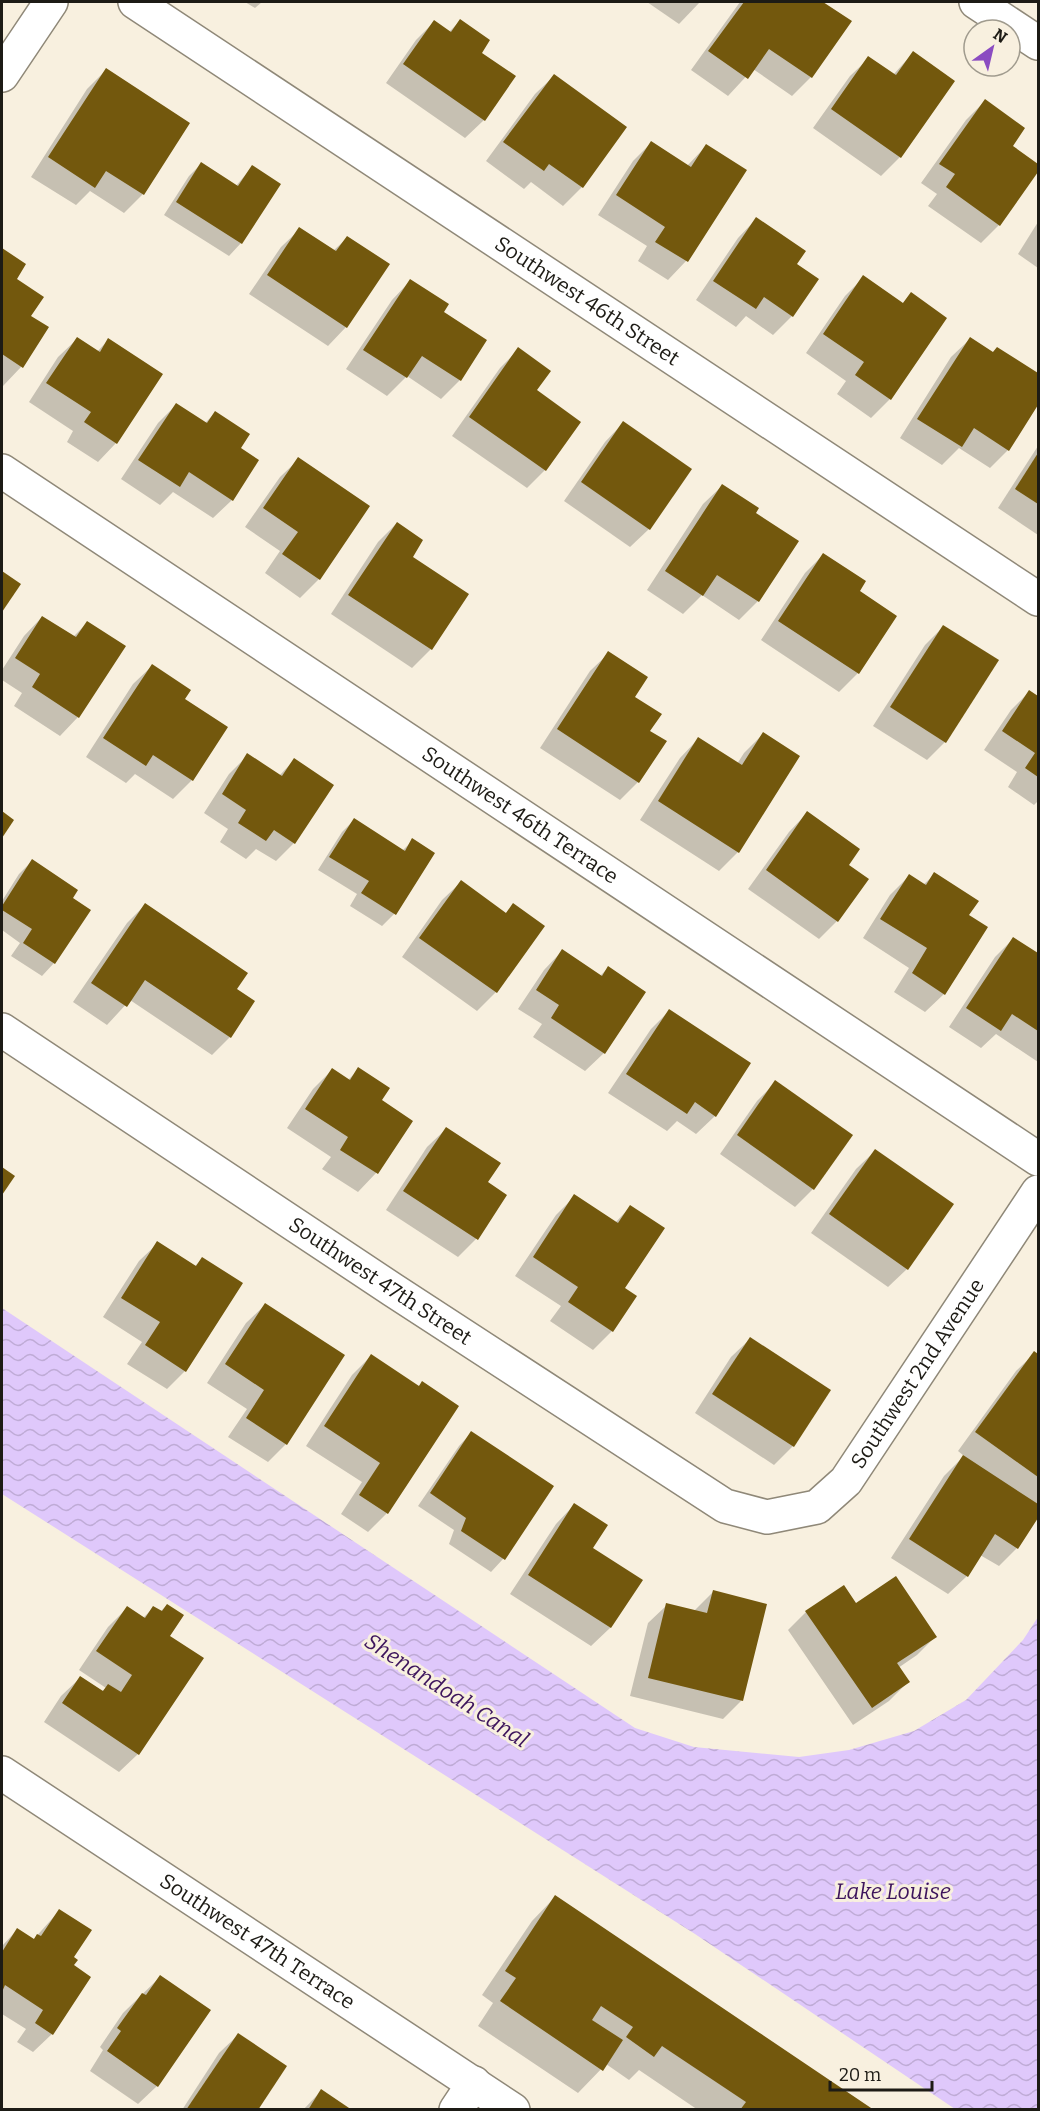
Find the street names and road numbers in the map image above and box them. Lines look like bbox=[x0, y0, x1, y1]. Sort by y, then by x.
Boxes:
street label: Southwest 46th Street bbox=[490, 231, 685, 371]
street label: Southwest 46th Terrace bbox=[417, 741, 623, 890]
street label: Southwest 47th Street bbox=[284, 1211, 477, 1351]
street label: Southwest 2nd Avenue bbox=[845, 1274, 990, 1473]
street label: Southwest 47th Terrace bbox=[155, 1868, 360, 2015]

